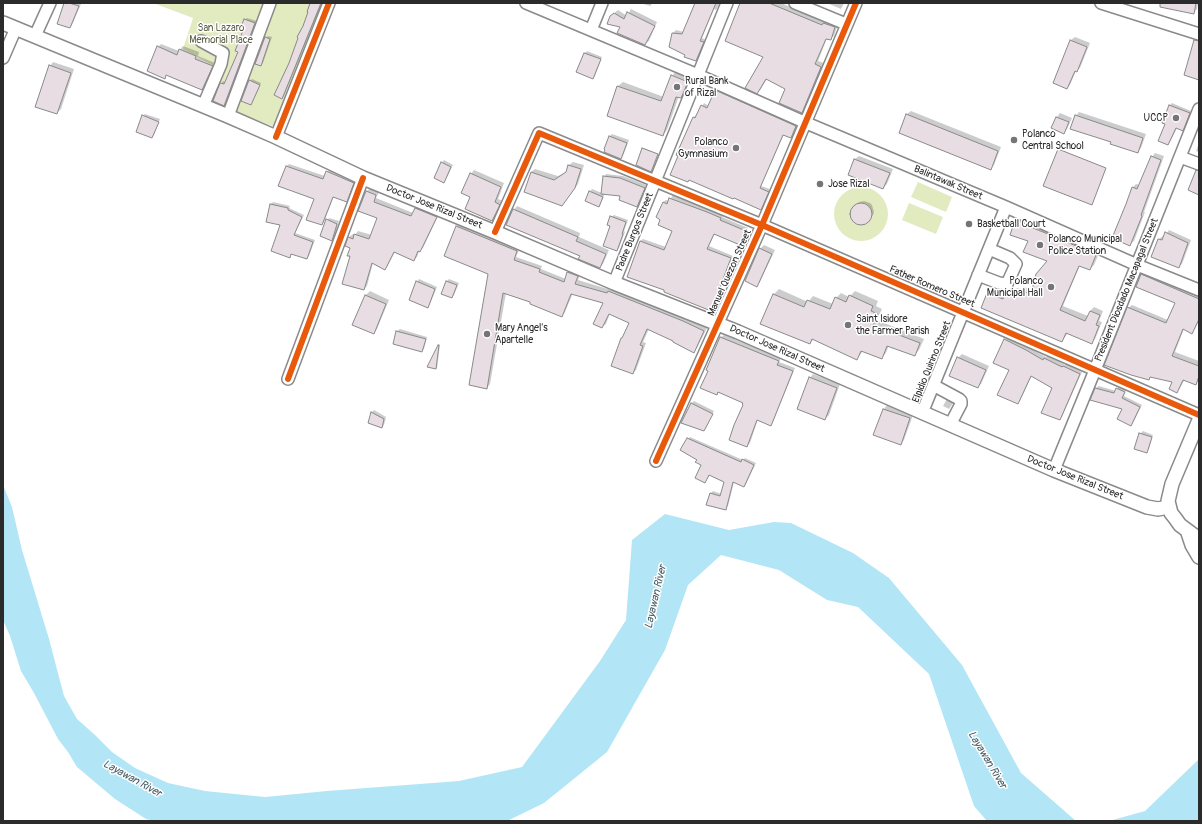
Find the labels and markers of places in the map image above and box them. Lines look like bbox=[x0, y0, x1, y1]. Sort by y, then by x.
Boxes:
place label: Rural Bank of Rizal bbox=[685, 75, 728, 98]
marker: Rural Bank of Rizal bbox=[672, 82, 682, 92]
place label: UCCP bbox=[1144, 112, 1168, 124]
marker: UCCP bbox=[1171, 113, 1181, 123]
place label: Polanco Central School bbox=[1022, 128, 1084, 152]
marker: Polanco Central School bbox=[1009, 135, 1019, 145]
place label: Polanco Gymnasium bbox=[678, 136, 728, 160]
marker: Polanco Gymnasium bbox=[731, 143, 741, 153]
place label: Jose Rizal bbox=[828, 178, 870, 190]
marker: Jose Rizal bbox=[815, 179, 825, 189]
place label: Basketball Court bbox=[977, 218, 1046, 230]
marker: Basketball Court bbox=[964, 219, 974, 229]
place label: Polanco Municipal Police Station bbox=[1048, 233, 1122, 256]
marker: Polanco Municipal Police Station bbox=[1035, 240, 1045, 250]
place label: Polanco Municipal Hall bbox=[987, 275, 1043, 298]
marker: Polanco Municipal Hall bbox=[1046, 282, 1056, 292]
place label: Saint Isidore the Farmer Parish bbox=[856, 313, 929, 336]
marker: Saint Isidore the Farmer Parish bbox=[843, 320, 853, 330]
place label: Mary Angel's Apartelle bbox=[495, 322, 548, 346]
marker: Mary Angel's Apartelle bbox=[482, 329, 492, 339]

